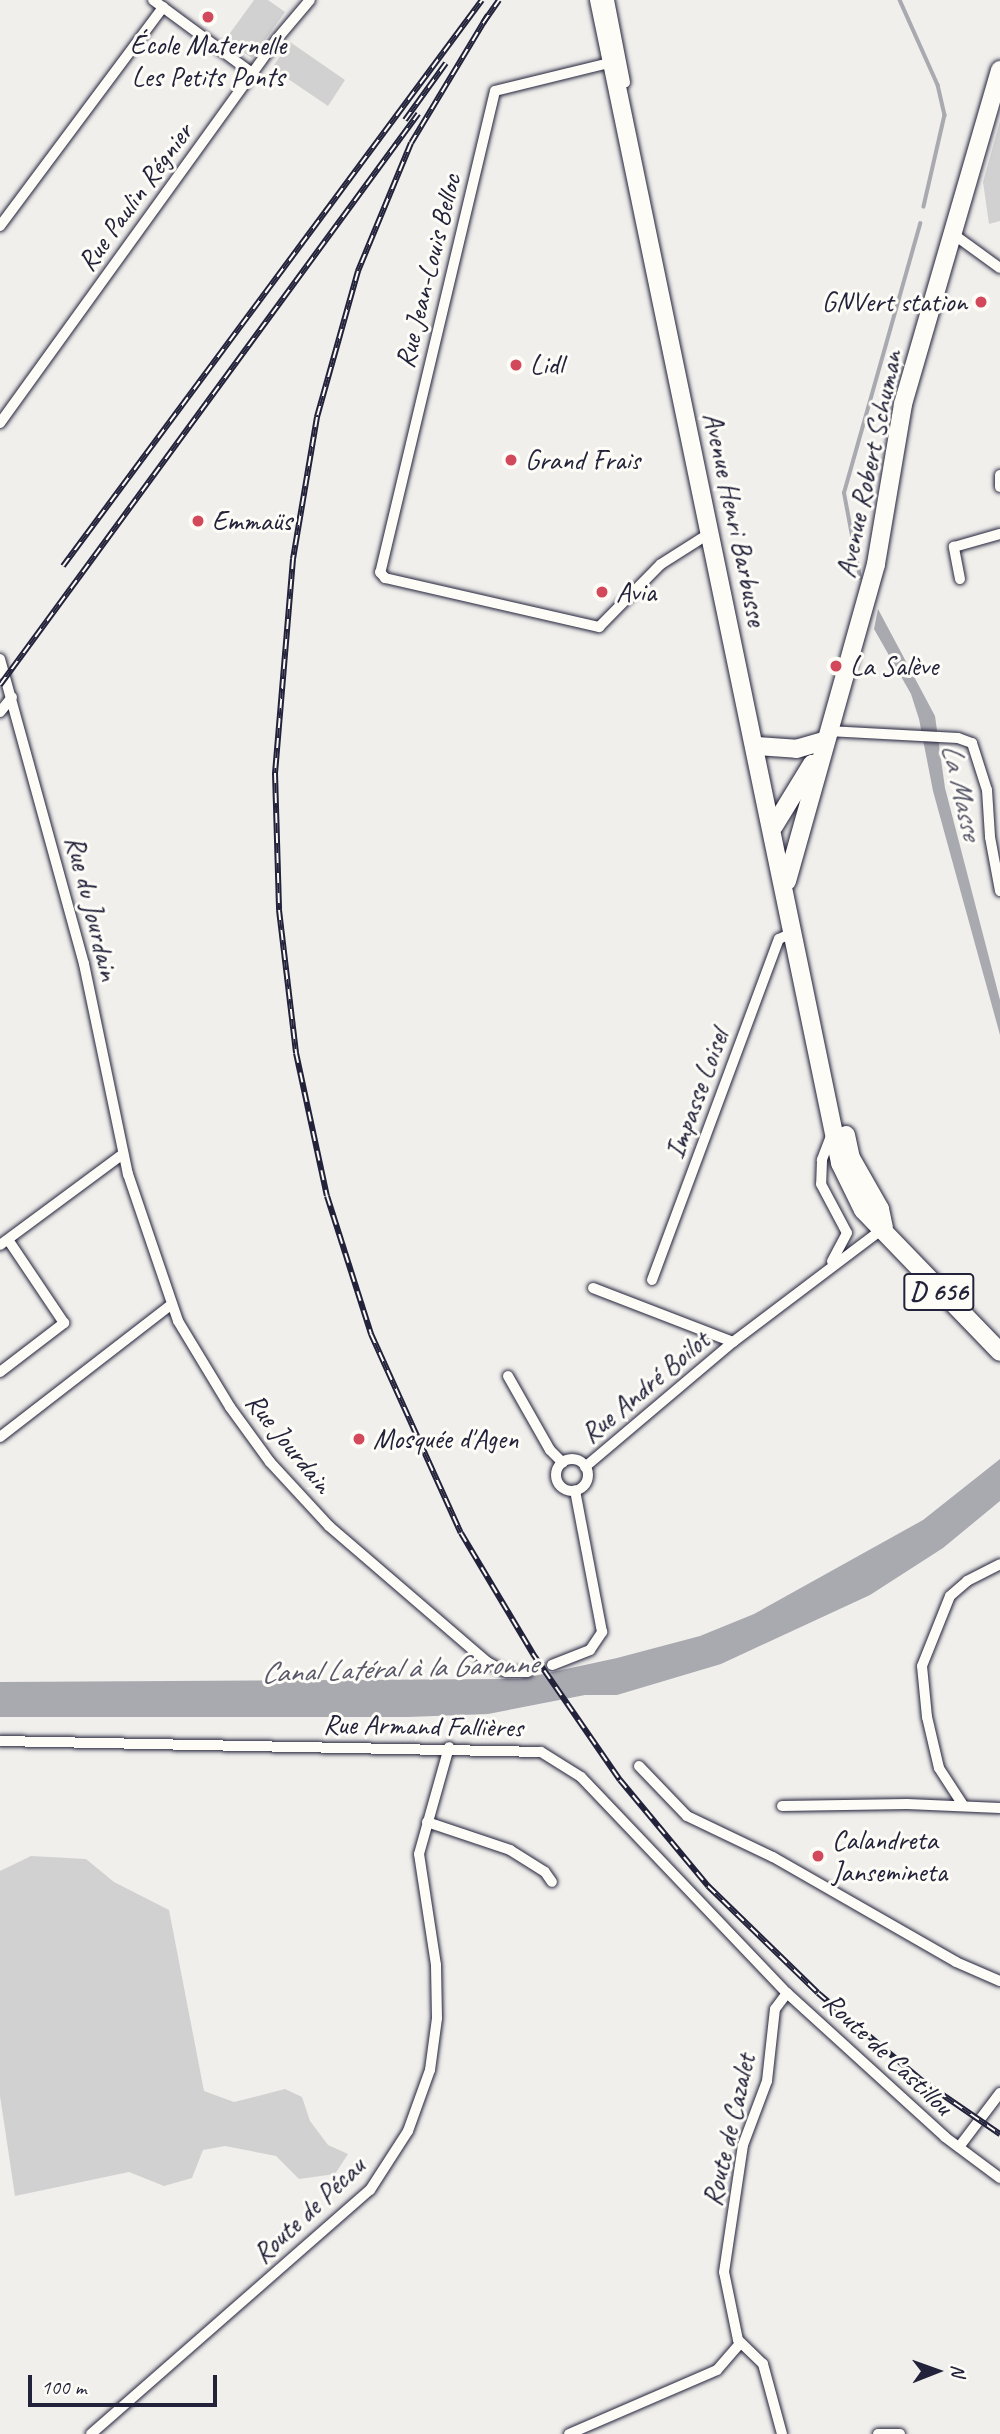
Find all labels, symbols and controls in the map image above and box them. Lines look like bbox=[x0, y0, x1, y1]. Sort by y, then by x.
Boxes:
marker: École Maternelle Les Petits Ponts bbox=[200, 9, 216, 25]
place label: École Maternelle Les Petits Ponts bbox=[130, 28, 286, 94]
street label: Rue Paulin Régnier bbox=[70, 116, 200, 278]
street label: Rue Jean-Louis Belloc bbox=[388, 171, 468, 371]
place label: GNVert station bbox=[821, 285, 967, 319]
marker: GNVert station bbox=[973, 294, 989, 310]
place label: Lidl bbox=[530, 348, 563, 382]
street label: Avenue Robert Schuman bbox=[829, 349, 909, 579]
marker: Lidl bbox=[508, 357, 524, 373]
street label: Avenue Henri Barbusse bbox=[696, 409, 774, 629]
place label: Grand Frais bbox=[525, 443, 641, 477]
marker: Grand Frais bbox=[503, 452, 519, 468]
place label: Emmaüs bbox=[212, 504, 292, 538]
marker: Emmaüs bbox=[190, 513, 206, 529]
place label: Avia bbox=[616, 575, 656, 609]
marker: Avia bbox=[594, 584, 610, 600]
place label: La Salève bbox=[850, 649, 939, 683]
marker: La Salève bbox=[828, 658, 844, 674]
water label: La Masse bbox=[933, 739, 991, 843]
street label: Rue du Jourdain bbox=[58, 833, 126, 983]
street label: Impasse Loisel bbox=[658, 1025, 736, 1163]
road number: D 656 bbox=[902, 1270, 976, 1315]
street label: Rue André Boilot bbox=[574, 1324, 716, 1450]
street label: Rue Jourdain bbox=[238, 1386, 340, 1500]
place label: Mosquée d'Agen bbox=[373, 1422, 518, 1456]
marker: Mosquée d'Agen bbox=[351, 1431, 367, 1447]
water label: Canal Latéral à la Garonne bbox=[259, 1645, 539, 1691]
street label: Rue Armand Fallières bbox=[322, 1707, 524, 1745]
place label: Calandreta Jansemineta bbox=[832, 1823, 947, 1889]
marker: Calandreta Jansemineta bbox=[810, 1848, 826, 1864]
street label: Route de Castillou bbox=[816, 1985, 960, 2123]
street label: Route de Cazalet bbox=[695, 2050, 763, 2210]
street label: Route de Pécau bbox=[246, 2149, 372, 2271]
north arrow bbox=[902, 2336, 972, 2406]
scale bar bbox=[32, 2360, 220, 2404]
text: N bbox=[946, 2365, 970, 2377]
text: 100 m bbox=[41, 2374, 86, 2400]

